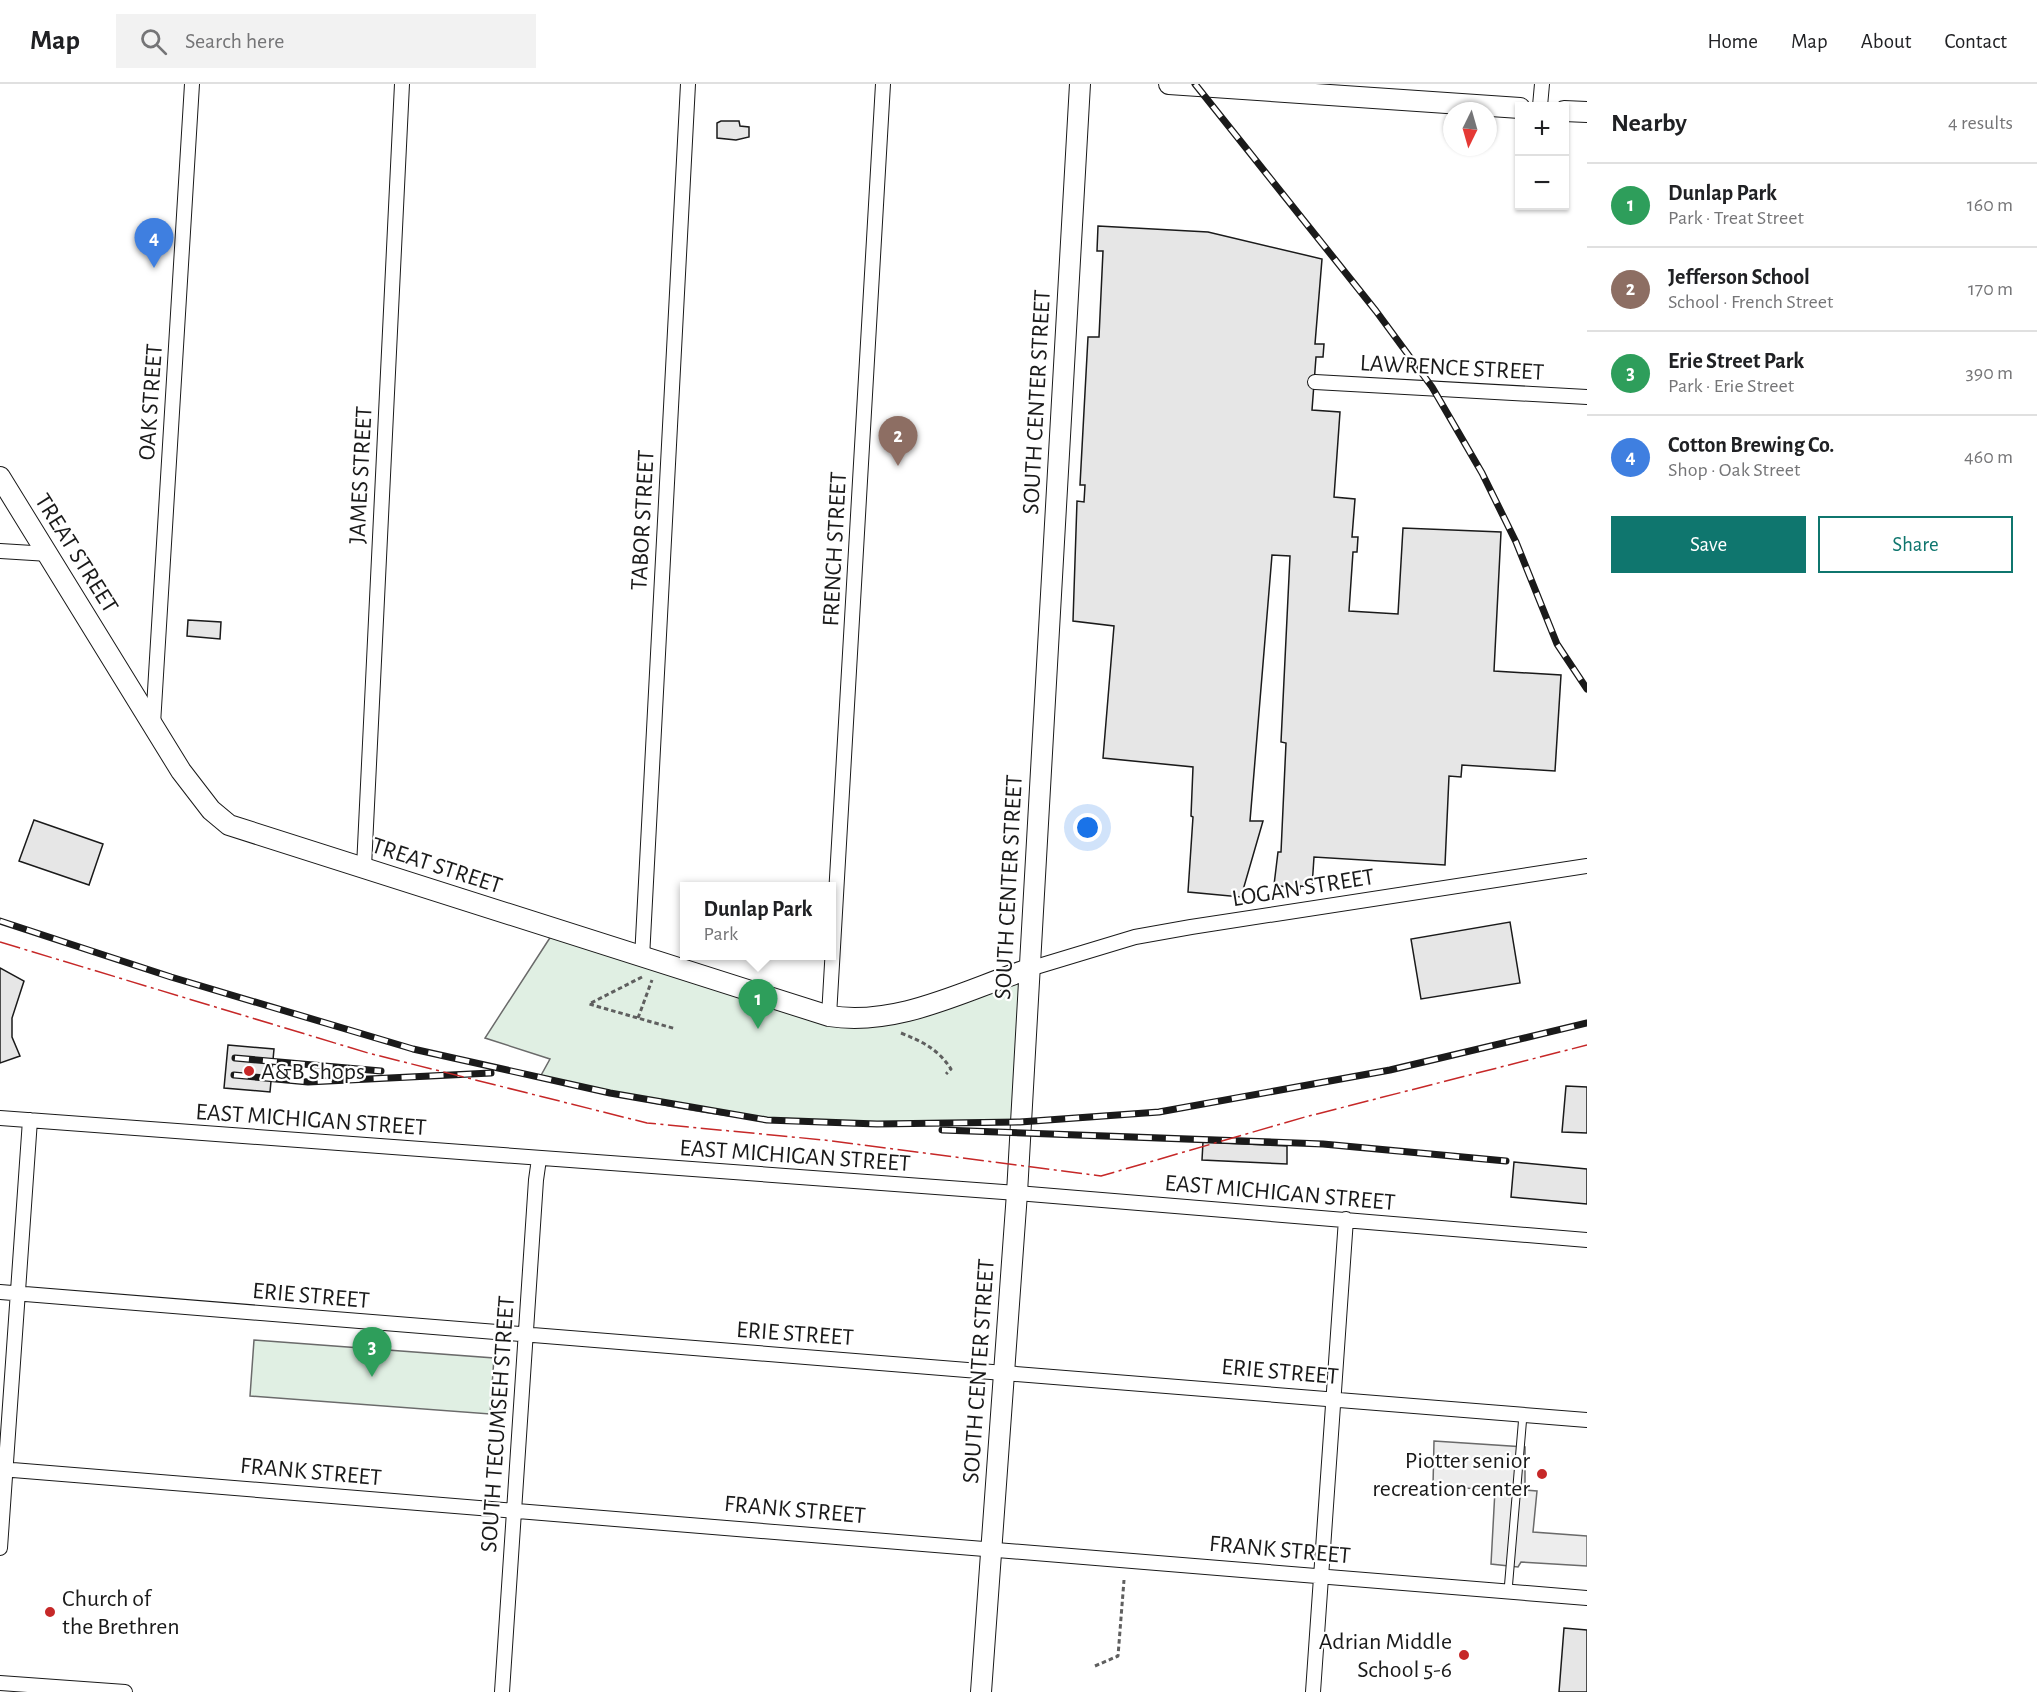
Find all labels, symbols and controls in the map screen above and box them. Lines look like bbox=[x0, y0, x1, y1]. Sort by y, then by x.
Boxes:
search box bbox=[116, 14, 536, 68]
icon: search bbox=[137, 25, 170, 58]
text: Map bbox=[30, 27, 80, 55]
text: Search here bbox=[185, 30, 284, 52]
text: Home bbox=[1707, 31, 1758, 52]
text: Map bbox=[1791, 31, 1828, 52]
text: About bbox=[1861, 31, 1911, 52]
text: Contact bbox=[1944, 31, 2007, 52]
north arrow bbox=[1443, 102, 1497, 156]
map controls bbox=[1515, 102, 1569, 210]
button: + bbox=[1515, 102, 1569, 156]
text: Nearby bbox=[1611, 110, 1687, 136]
text: 4 results bbox=[1948, 113, 2013, 133]
button: − bbox=[1515, 156, 1569, 210]
text: Dunlap Park bbox=[1668, 182, 1777, 204]
text: 1 bbox=[1627, 195, 1634, 215]
text: 160 m bbox=[1967, 195, 2013, 215]
text: Park · Treat Street bbox=[1668, 208, 1804, 228]
pin: 4 bbox=[134, 218, 174, 268]
text: Jefferson School bbox=[1668, 266, 1810, 288]
text: 2 bbox=[1626, 279, 1635, 299]
text: 170 m bbox=[1968, 279, 2013, 299]
street label: SOUTH CENTER STREET bbox=[1019, 289, 1055, 515]
text: School · French Street bbox=[1668, 292, 1833, 312]
street label: OAK STREET bbox=[135, 343, 167, 461]
text: Erie Street Park bbox=[1668, 350, 1804, 372]
street label: LAWRENCE STREET bbox=[1359, 351, 1545, 385]
text: 3 bbox=[1626, 363, 1635, 383]
text: 390 m bbox=[1966, 363, 2013, 383]
text: Park · Erie Street bbox=[1668, 376, 1794, 396]
street label: JAMES STREET bbox=[345, 405, 377, 545]
pin: 2 bbox=[878, 416, 918, 466]
text: Cotton Brewing Co. bbox=[1668, 434, 1834, 456]
text: 4 bbox=[1625, 447, 1636, 467]
text: 460 m bbox=[1964, 447, 2013, 467]
street label: TABOR STREET bbox=[627, 449, 659, 591]
text: Shop · Oak Street bbox=[1668, 460, 1800, 480]
street label: FRENCH STREET bbox=[819, 471, 851, 627]
street label: TREAT STREET bbox=[30, 490, 122, 618]
button: Save bbox=[1611, 516, 1806, 573]
button: Share bbox=[1818, 516, 2013, 573]
street label: SOUTH CENTER STREET bbox=[991, 774, 1027, 1000]
your location bbox=[1073, 813, 1102, 842]
street label: TREAT STREET bbox=[368, 834, 505, 898]
street label: LOGAN STREET bbox=[1230, 865, 1376, 911]
popup bbox=[680, 882, 836, 960]
text: Dunlap Park bbox=[704, 898, 812, 920]
text: Park bbox=[704, 924, 738, 944]
pin: 1 bbox=[738, 980, 777, 1029]
place label: A&B Shops bbox=[261, 1060, 365, 1084]
marker: A&B Shops bbox=[242, 1064, 256, 1078]
street label: EAST MICHIGAN STREET bbox=[195, 1100, 427, 1140]
street label: EAST MICHIGAN STREET bbox=[679, 1136, 911, 1176]
street label: EAST MICHIGAN STREET bbox=[1164, 1171, 1397, 1215]
street label: SOUTH CENTER STREET bbox=[959, 1258, 999, 1484]
street label: ERIE STREET bbox=[251, 1279, 371, 1313]
street label: SOUTH TECUMSEH STREET bbox=[477, 1295, 519, 1553]
street label: ERIE STREET bbox=[735, 1318, 855, 1350]
pin: 3 bbox=[352, 1328, 392, 1377]
street label: ERIE STREET bbox=[1220, 1355, 1340, 1389]
place label: Piotter senior recreation center bbox=[1372, 1449, 1530, 1501]
street label: FRANK STREET bbox=[239, 1454, 383, 1490]
marker: Piotter senior recreation center bbox=[1535, 1467, 1549, 1481]
street label: FRANK STREET bbox=[723, 1492, 867, 1528]
street label: FRANK STREET bbox=[1208, 1532, 1352, 1568]
place label: Church of the Brethren bbox=[62, 1587, 180, 1639]
marker: Church of the Brethren bbox=[43, 1605, 57, 1619]
place label: Adrian Middle School 5-6 bbox=[1319, 1630, 1452, 1682]
marker: Adrian Middle School 5-6 bbox=[1457, 1648, 1471, 1662]

